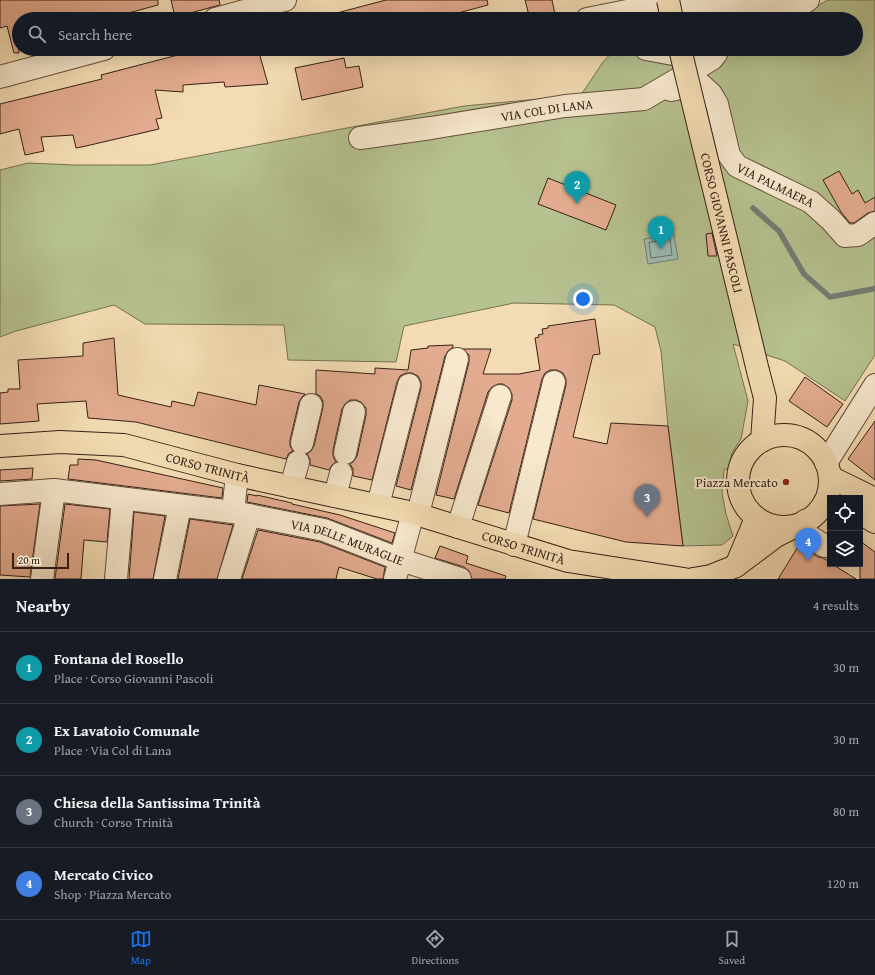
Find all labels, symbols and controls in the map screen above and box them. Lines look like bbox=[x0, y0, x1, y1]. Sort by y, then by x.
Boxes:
search box bbox=[12, 12, 863, 56]
icon: search bbox=[26, 23, 48, 45]
text: Search here bbox=[58, 24, 132, 45]
street label: VIA COL DI LANA bbox=[499, 94, 594, 126]
street label: CORSO GIOVANNI PASCOLI bbox=[696, 151, 748, 295]
street label: VIA PALMAERA bbox=[734, 158, 818, 212]
pin: 2 bbox=[564, 171, 590, 204]
pin: 1 bbox=[648, 216, 674, 249]
your location bbox=[573, 289, 593, 309]
street label: CORSO TRINITÀ bbox=[164, 447, 252, 487]
place label: Piazza Mercato bbox=[696, 473, 778, 492]
marker: Piazza Mercato bbox=[781, 477, 791, 487]
pin: 3 bbox=[634, 484, 660, 517]
map controls bbox=[827, 495, 863, 567]
button: locate bbox=[827, 495, 863, 531]
street label: VIA DELLE MURAGLIE bbox=[289, 514, 407, 570]
street label: CORSO TRINITÀ bbox=[480, 525, 568, 569]
pin: 4 bbox=[795, 528, 821, 561]
button: layers bbox=[827, 531, 863, 567]
scale bar bbox=[12, 551, 69, 570]
text: 20 m bbox=[18, 552, 40, 568]
text: Nearby bbox=[16, 593, 70, 618]
text: 4 results bbox=[813, 596, 859, 615]
text: Fontana del Rosello bbox=[54, 648, 184, 669]
text: 1 bbox=[26, 658, 32, 677]
text: 30 m bbox=[833, 658, 859, 677]
text: Place · Corso Giovanni Pascoli bbox=[54, 669, 213, 688]
text: Ex Lavatoio Comunale bbox=[54, 720, 200, 741]
text: 2 bbox=[26, 730, 32, 749]
text: 30 m bbox=[833, 730, 859, 749]
text: Place · Via Col di Lana bbox=[54, 741, 171, 760]
text: Chiesa della Santissima Trinità bbox=[54, 792, 260, 813]
text: 3 bbox=[26, 802, 32, 821]
text: 80 m bbox=[833, 802, 859, 821]
text: Church · Corso Trinità bbox=[54, 813, 173, 832]
text: Mercato Civico bbox=[54, 864, 153, 885]
text: 4 bbox=[26, 874, 32, 893]
text: 120 m bbox=[827, 874, 859, 893]
text: Shop · Piazza Mercato bbox=[54, 885, 171, 904]
tab: Map bbox=[130, 928, 152, 968]
tab: Directions bbox=[412, 928, 459, 968]
tab: Saved bbox=[718, 928, 745, 968]

